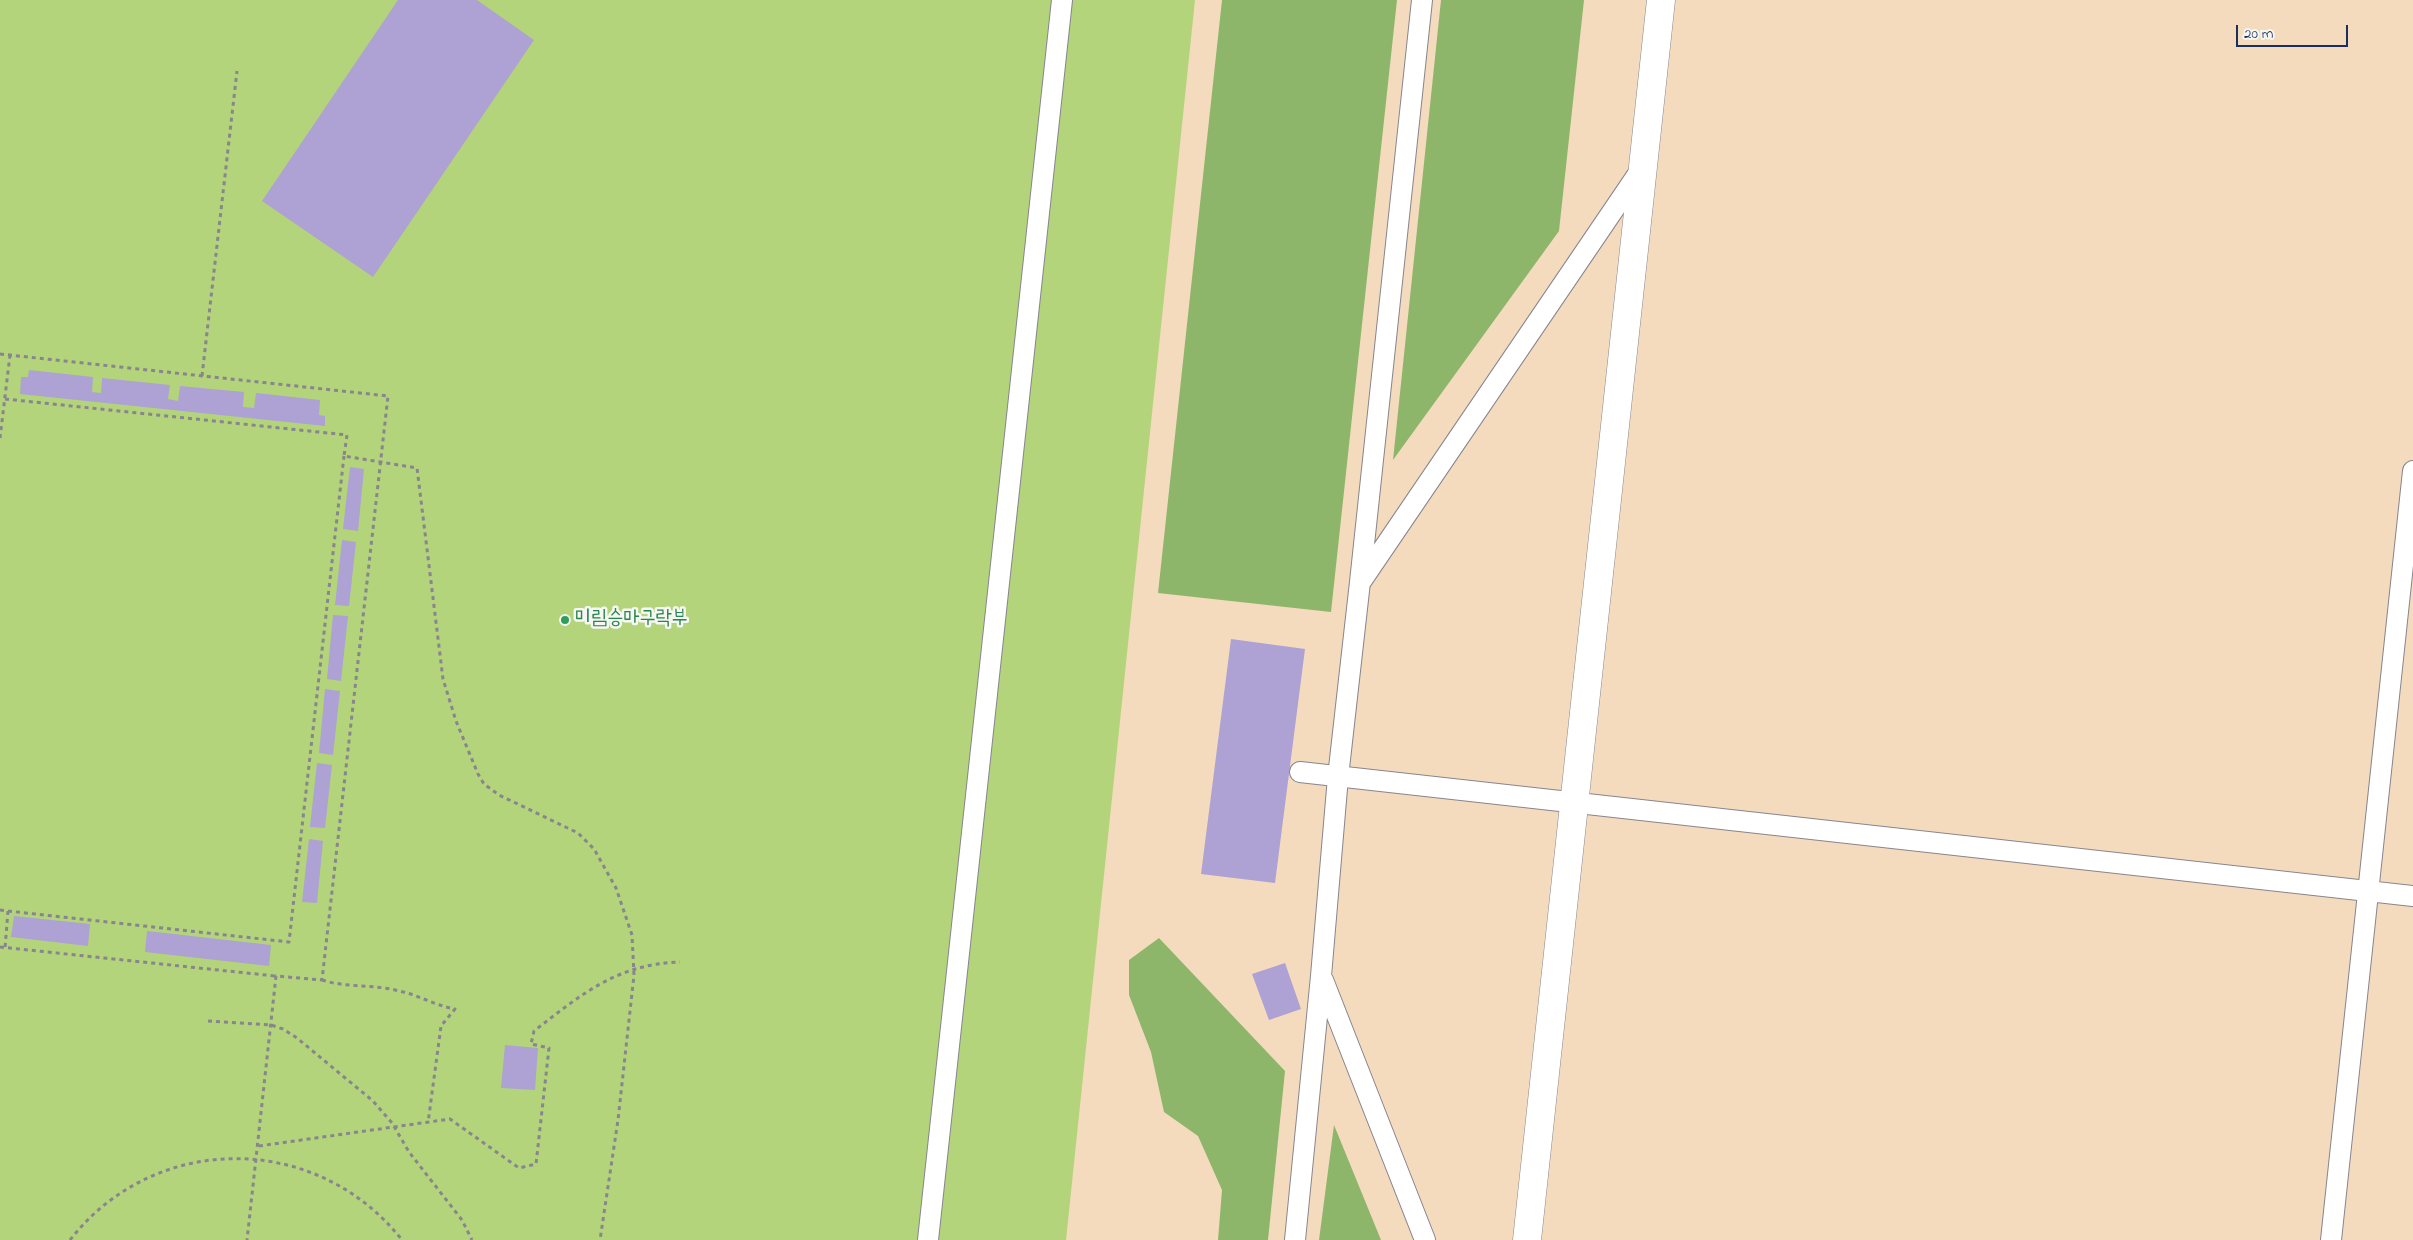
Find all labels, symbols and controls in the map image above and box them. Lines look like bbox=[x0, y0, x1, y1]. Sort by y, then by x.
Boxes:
scale bar bbox=[2238, 15, 2350, 47]
text: 20 m bbox=[2244, 23, 2273, 45]
place label: 미림승마구락부 bbox=[575, 608, 688, 632]
marker: 미림승마구락부 bbox=[559, 614, 571, 626]

